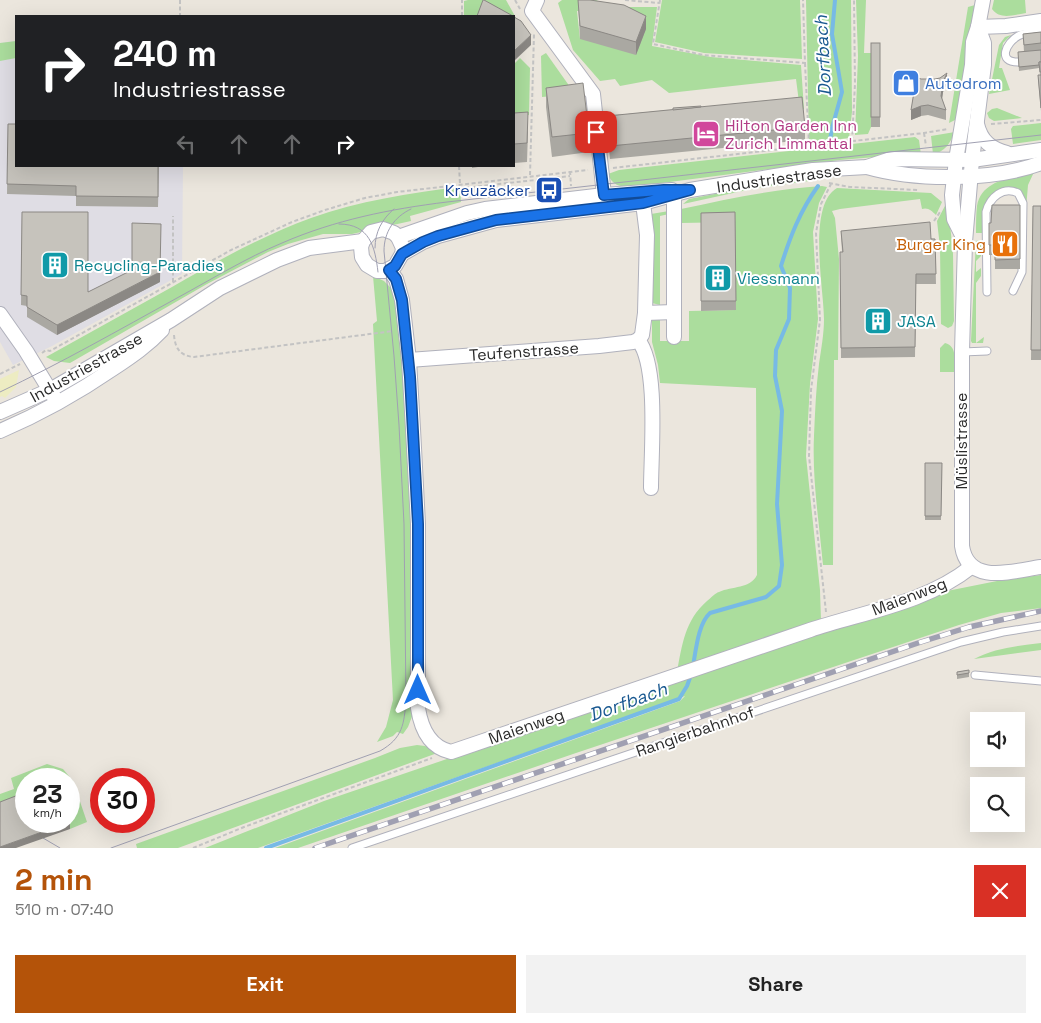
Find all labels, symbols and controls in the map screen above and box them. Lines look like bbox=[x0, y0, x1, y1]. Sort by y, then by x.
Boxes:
water label: Dorfbach bbox=[809, 14, 836, 97]
text: 240 m bbox=[113, 32, 217, 76]
icon: right bbox=[30, 35, 95, 100]
shop icon: Autodrom bbox=[891, 68, 921, 98]
place label: Autodrom bbox=[925, 73, 1002, 94]
text: Industriestrasse bbox=[113, 75, 286, 103]
pin bbox=[575, 111, 617, 153]
place label: Hilton Garden Inn Zurich Limmattal bbox=[725, 115, 857, 154]
icon: arrive bbox=[582, 118, 610, 146]
hotel icon: Hilton Garden Inn Zurich Limmattal bbox=[691, 119, 721, 149]
icon: left bbox=[172, 130, 200, 158]
icon: ahead bbox=[225, 130, 253, 158]
icon: ahead bbox=[278, 130, 306, 158]
icon: right bbox=[331, 130, 359, 158]
street label: Industriestrasse bbox=[715, 159, 843, 198]
bus stop icon: Kreuzäcker bbox=[534, 175, 564, 205]
place label: Kreuzäcker bbox=[445, 180, 530, 201]
restaurant icon: Burger King bbox=[990, 229, 1020, 259]
place label: Burger King bbox=[896, 234, 986, 255]
building icon: Recycling-Paradies bbox=[40, 250, 70, 280]
place label: Recycling-Paradies bbox=[74, 255, 223, 276]
building icon: Viessmann bbox=[703, 263, 733, 293]
place label: Viessmann bbox=[737, 268, 820, 289]
building icon: JASA bbox=[863, 306, 893, 336]
place label: JASA bbox=[897, 311, 936, 332]
street label: Industriestrasse bbox=[26, 328, 146, 407]
street label: Teufenstrasse bbox=[468, 337, 580, 366]
street label: Müslistrasse bbox=[951, 393, 972, 489]
street label: Maienweg bbox=[869, 573, 950, 620]
position arrow bbox=[391, 663, 443, 715]
water label: Dorfbach bbox=[586, 676, 671, 726]
street label: Rangierbahnhof bbox=[633, 701, 757, 762]
street label: Maienweg bbox=[486, 704, 567, 749]
map controls bbox=[970, 712, 1025, 832]
button: sound bbox=[970, 712, 1025, 767]
speed limit sign: 30 bbox=[90, 768, 155, 833]
button: search bbox=[970, 777, 1025, 832]
text: 23 bbox=[32, 778, 63, 810]
text: km/h bbox=[33, 805, 62, 821]
text: 2 min bbox=[15, 860, 93, 899]
button: close bbox=[974, 865, 1026, 917]
text: 510 m · 07:40 bbox=[15, 899, 114, 920]
button: Exit bbox=[15, 955, 516, 1013]
button: Share bbox=[526, 955, 1026, 1013]

